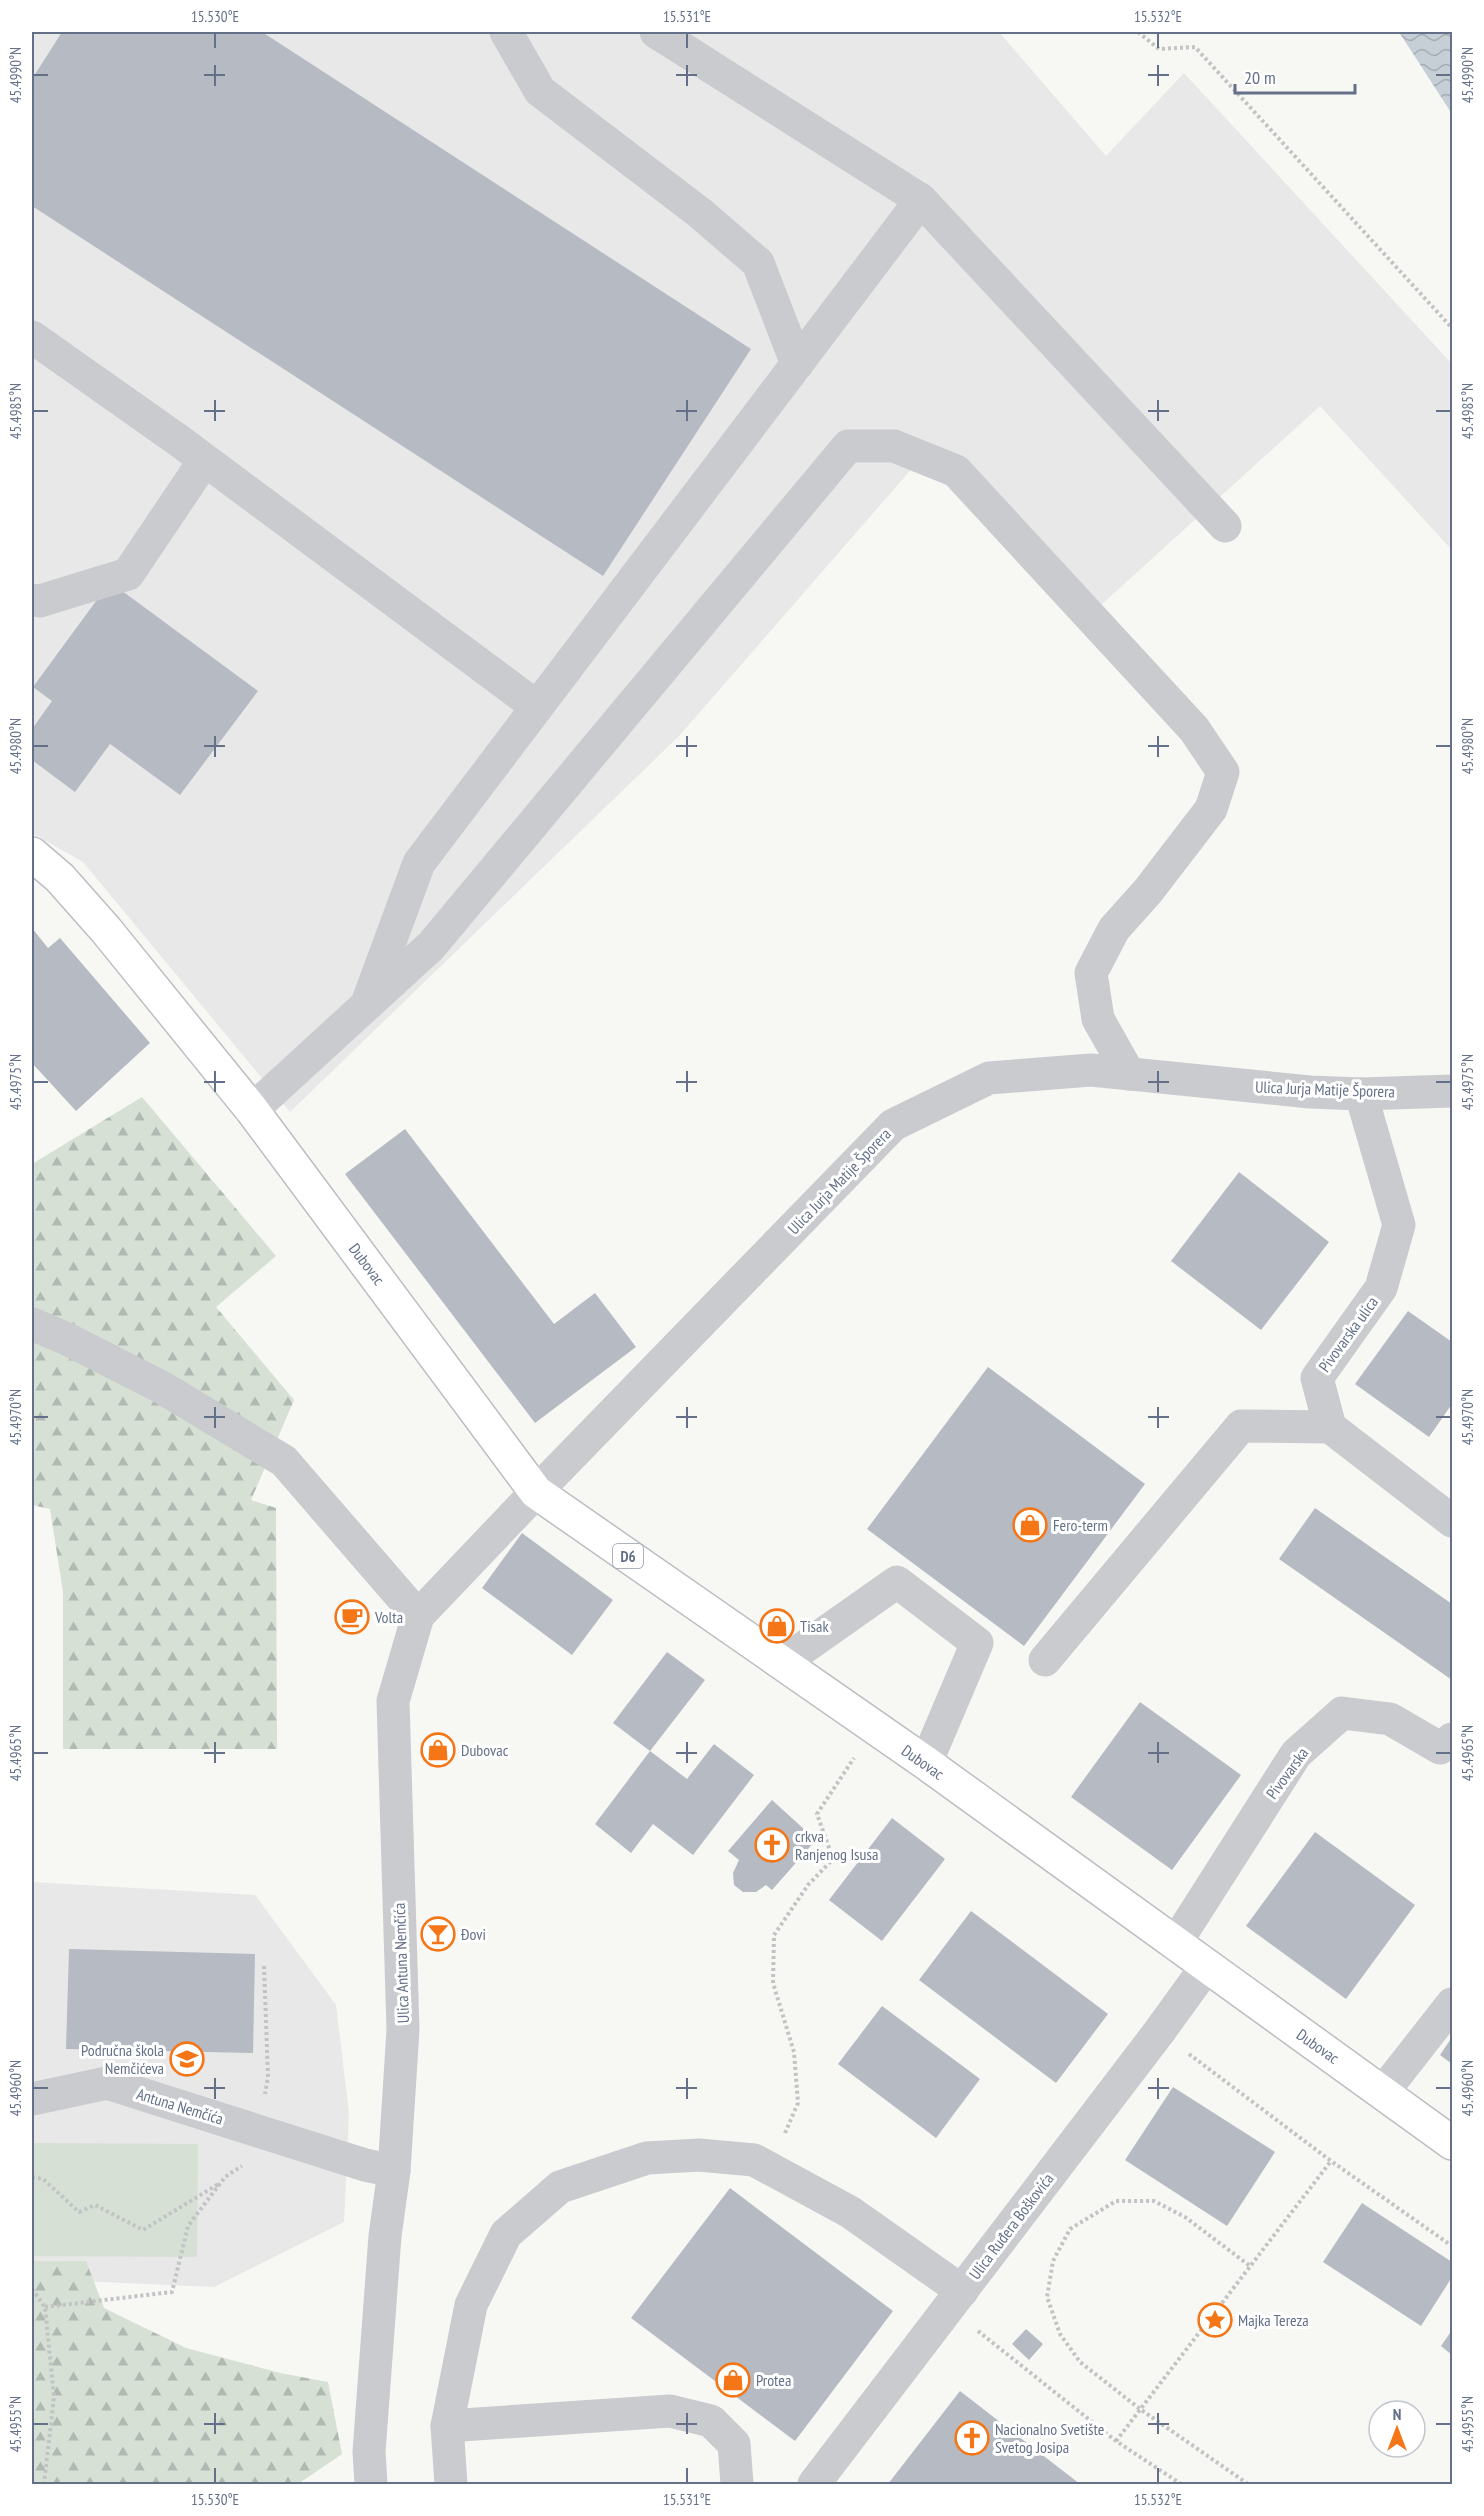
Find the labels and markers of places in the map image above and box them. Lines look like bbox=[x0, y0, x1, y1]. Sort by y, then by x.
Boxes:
shop icon: Fero-term bbox=[1012, 1507, 1048, 1543]
place label: Fero-term bbox=[1053, 1515, 1108, 1535]
cafe icon: Volta bbox=[334, 1599, 370, 1635]
place label: Volta bbox=[374, 1607, 403, 1627]
shop icon: Tisak bbox=[759, 1608, 795, 1644]
place label: Tisak bbox=[800, 1616, 829, 1636]
shop icon: Dubovac bbox=[420, 1732, 456, 1768]
place label: Dubovac bbox=[461, 1740, 509, 1760]
place label: crkva Ranjenog Isusa bbox=[795, 1826, 878, 1864]
church icon: crkva Ranjenog Isusa bbox=[754, 1827, 790, 1863]
bar icon: Đovi bbox=[420, 1916, 456, 1952]
place label: Đovi bbox=[460, 1924, 486, 1944]
place label: Područna škola Nemčićeva bbox=[81, 2040, 164, 2078]
school or university icon: Područna škola Nemčićeva bbox=[169, 2041, 205, 2077]
place icon: Majka Tereza bbox=[1197, 2302, 1233, 2338]
place label: Majka Tereza bbox=[1238, 2310, 1309, 2330]
shop icon: Protea bbox=[715, 2362, 751, 2398]
place label: Protea bbox=[756, 2370, 791, 2390]
place label: Nacionalno Svetište Svetog Josipa bbox=[995, 2419, 1104, 2457]
church icon: Nacionalno Svetište Svetog Josipa bbox=[954, 2420, 990, 2456]

